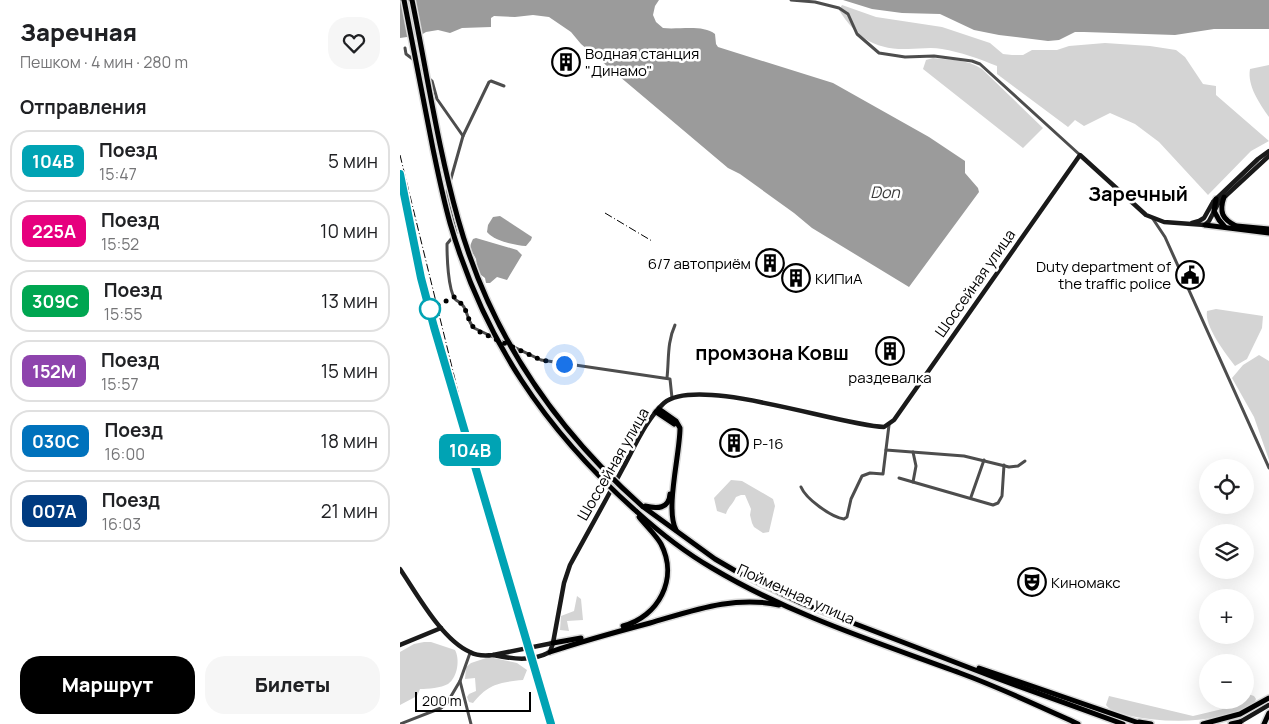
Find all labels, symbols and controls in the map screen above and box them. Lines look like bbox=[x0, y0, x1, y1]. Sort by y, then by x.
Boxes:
text: Заречная bbox=[20, 15, 137, 48]
button: heart bbox=[328, 17, 380, 69]
place label: Водная станция "Динамо" bbox=[585, 43, 699, 81]
building icon: Водная станция "Динамо" bbox=[551, 47, 581, 77]
text: Пешком · 4 мин · 280 m bbox=[20, 51, 188, 73]
text: Отправления bbox=[20, 94, 147, 120]
text: Поезд bbox=[99, 137, 158, 163]
text: 5 мин bbox=[328, 148, 378, 174]
text: 104В bbox=[32, 149, 74, 173]
text: 15:47 bbox=[99, 163, 137, 185]
district label: Заречный bbox=[1088, 180, 1188, 207]
water label: Don bbox=[870, 181, 900, 203]
text: Поезд bbox=[101, 207, 160, 233]
text: 10 мин bbox=[320, 218, 378, 244]
text: 225А bbox=[32, 219, 76, 243]
street label: Шоссейная улица bbox=[930, 225, 1020, 341]
text: 15:52 bbox=[101, 233, 139, 255]
building icon: 6/7 автоприём bbox=[755, 248, 785, 278]
place label: 6/7 автоприём bbox=[648, 253, 751, 274]
place label: Duty department of the traffic police bbox=[1036, 256, 1172, 294]
public building icon: Duty department of the traffic police bbox=[1175, 260, 1205, 290]
building icon: КИПиА bbox=[781, 263, 811, 293]
place label: КИПиА bbox=[815, 268, 863, 289]
text: Поезд bbox=[104, 277, 162, 303]
text: 13 мин bbox=[321, 288, 378, 314]
text: 309С bbox=[32, 289, 79, 313]
unlabelled marker bbox=[419, 298, 441, 320]
text: 15:55 bbox=[104, 303, 143, 325]
building icon: раздевалка bbox=[875, 336, 905, 366]
district label: промзона Ковш bbox=[695, 339, 849, 366]
text: Поезд bbox=[101, 347, 160, 373]
your location bbox=[552, 352, 577, 377]
text: 15 мин bbox=[321, 358, 378, 384]
text: 152М bbox=[32, 359, 76, 383]
place label: раздевалка bbox=[848, 367, 932, 388]
text: 15:57 bbox=[101, 373, 139, 395]
street label: Шоссейная улица bbox=[572, 404, 654, 524]
text: Поезд bbox=[104, 417, 163, 443]
text: 18 мин bbox=[321, 428, 378, 454]
building icon: Р-16 bbox=[719, 428, 749, 458]
text: 030C bbox=[32, 429, 79, 453]
place label: Р-16 bbox=[753, 433, 784, 454]
line badge: 104В bbox=[435, 434, 505, 466]
text: 104В bbox=[449, 438, 491, 462]
text: 16:00 bbox=[104, 443, 145, 465]
map controls bbox=[1199, 459, 1254, 709]
button: locate bbox=[1199, 459, 1254, 514]
text: Поезд bbox=[102, 487, 160, 513]
text: 21 мин bbox=[321, 498, 378, 524]
text: 007А bbox=[32, 499, 77, 523]
text: 16:03 bbox=[102, 513, 141, 535]
button: layers bbox=[1199, 524, 1254, 579]
street label: Пойменная улица bbox=[734, 559, 858, 629]
theatre icon: Киномакс bbox=[1017, 567, 1047, 597]
place label: Киномакс bbox=[1051, 572, 1120, 593]
button: + bbox=[1199, 589, 1254, 644]
button: − bbox=[1199, 654, 1254, 709]
button: Маршрут bbox=[20, 656, 195, 714]
button: Билеты bbox=[205, 656, 380, 714]
scale bar bbox=[415, 689, 531, 712]
text: 200 m bbox=[422, 691, 462, 710]

